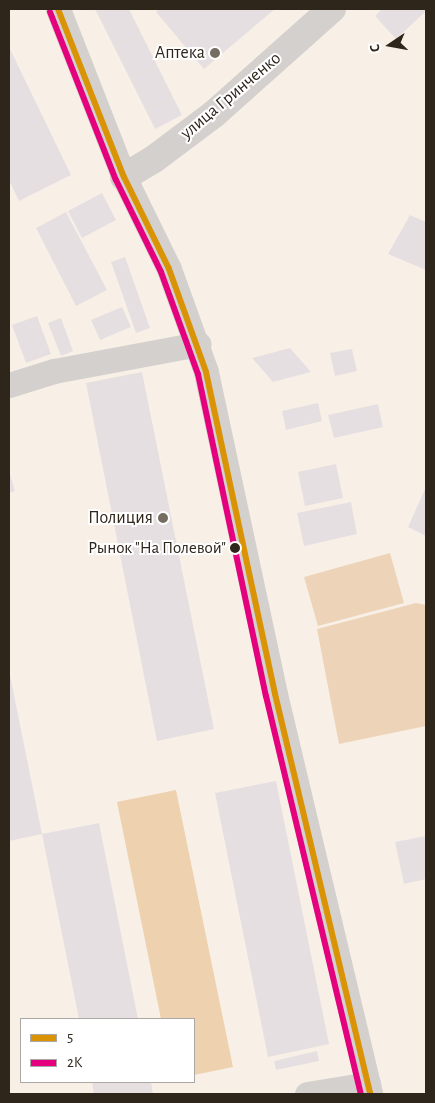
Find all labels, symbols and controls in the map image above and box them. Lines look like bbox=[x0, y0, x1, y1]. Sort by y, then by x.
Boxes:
north arrow bbox=[365, 20, 415, 70]
place label: Аптека bbox=[155, 42, 205, 64]
text: С bbox=[368, 43, 383, 53]
marker: Аптека bbox=[209, 47, 221, 59]
street label: улица Гринченко bbox=[176, 48, 286, 144]
place label: Полиция bbox=[88, 507, 153, 529]
marker: Полиция bbox=[157, 512, 169, 524]
place label: Рынок "На Полевой" bbox=[88, 538, 226, 558]
marker: Рынок "На Полевой" bbox=[230, 543, 240, 553]
legend bbox=[20, 1018, 195, 1083]
text: 5 bbox=[67, 1030, 73, 1045]
text: 2К bbox=[67, 1055, 83, 1070]

